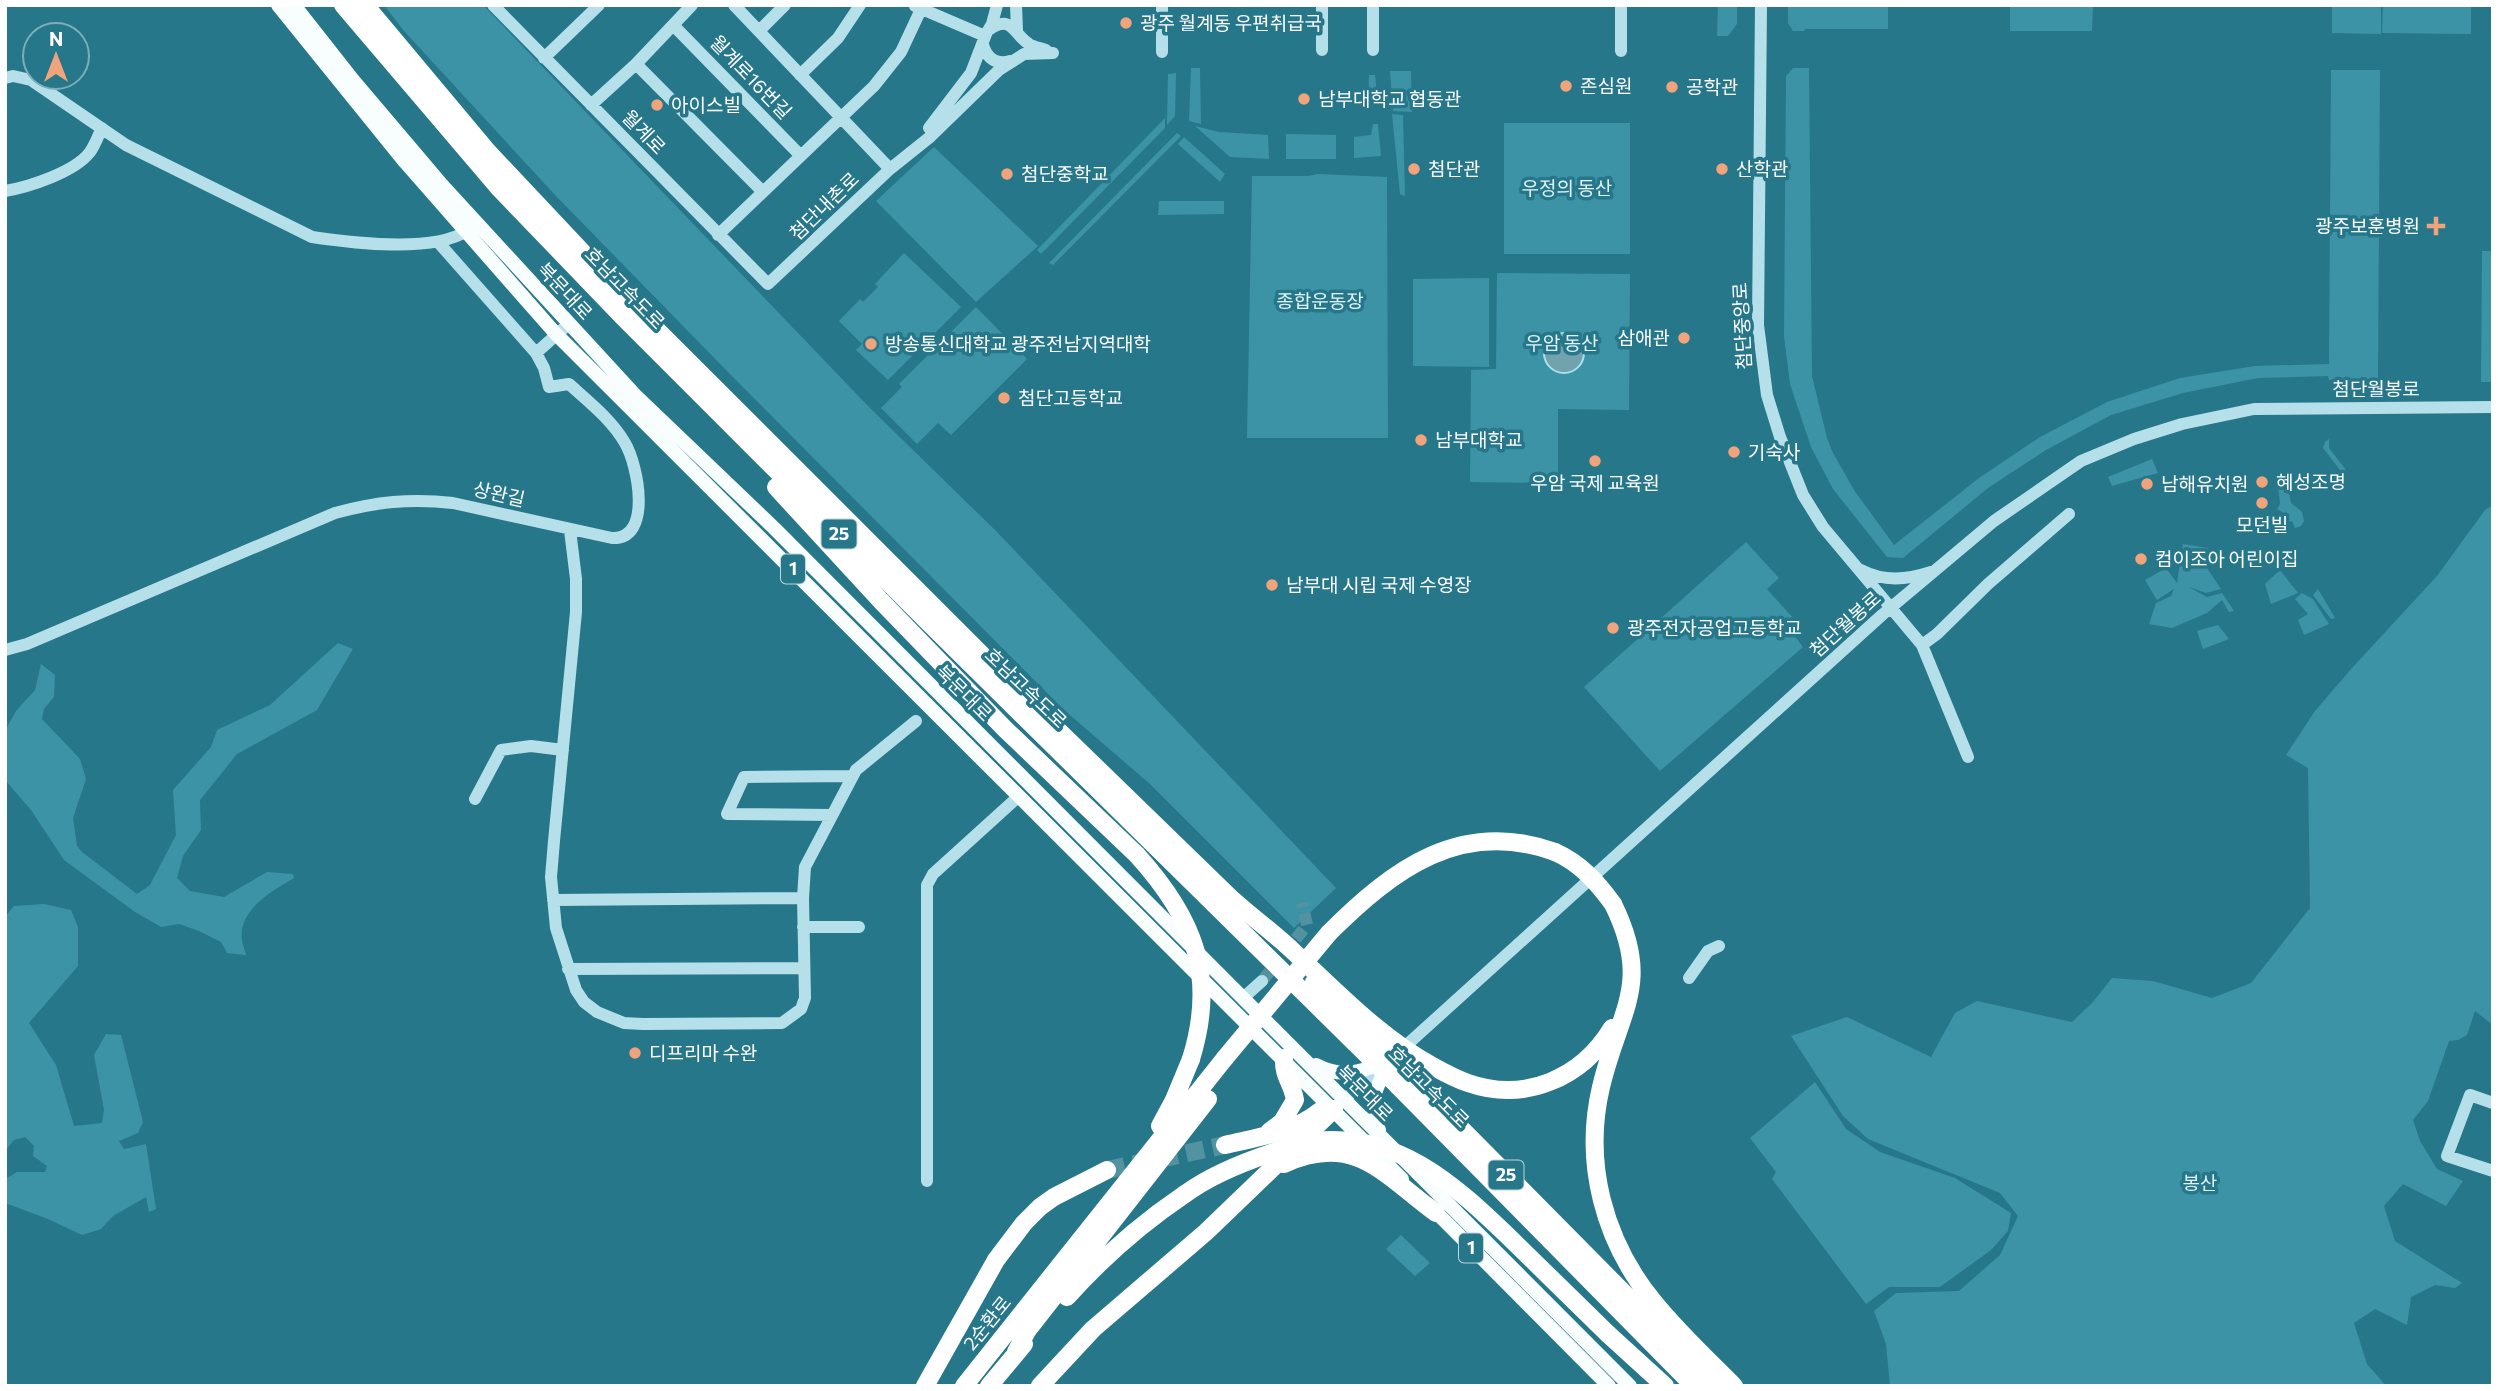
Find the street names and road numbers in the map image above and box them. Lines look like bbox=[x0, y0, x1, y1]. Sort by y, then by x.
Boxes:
street label: 월계로16번길 bbox=[706, 30, 797, 123]
street label: 월계로 bbox=[618, 105, 671, 159]
street label: 첨단내촌로 bbox=[784, 167, 863, 244]
street label: 호남고속도로 bbox=[581, 242, 670, 333]
street label: 북문대로 bbox=[533, 257, 598, 324]
street label: 첨단중앙로 bbox=[1728, 282, 1755, 370]
street label: 첨단월봉로 bbox=[2332, 377, 2420, 400]
street label: 상완길 bbox=[471, 476, 527, 511]
road number: 25 bbox=[822, 520, 856, 548]
road number: 1 bbox=[781, 554, 805, 584]
street label: 첨단월봉로 bbox=[1804, 586, 1885, 661]
street label: 호남고속도로 bbox=[981, 643, 1072, 732]
street label: 북문대로 bbox=[932, 660, 997, 725]
street label: 호남고속도로 bbox=[1384, 1041, 1475, 1132]
street label: 북문대로 bbox=[1333, 1060, 1398, 1125]
road number: 25 bbox=[1488, 1160, 1524, 1190]
road number: 1 bbox=[1459, 1233, 1483, 1262]
street label: 2순환로 bbox=[958, 1291, 1015, 1354]

